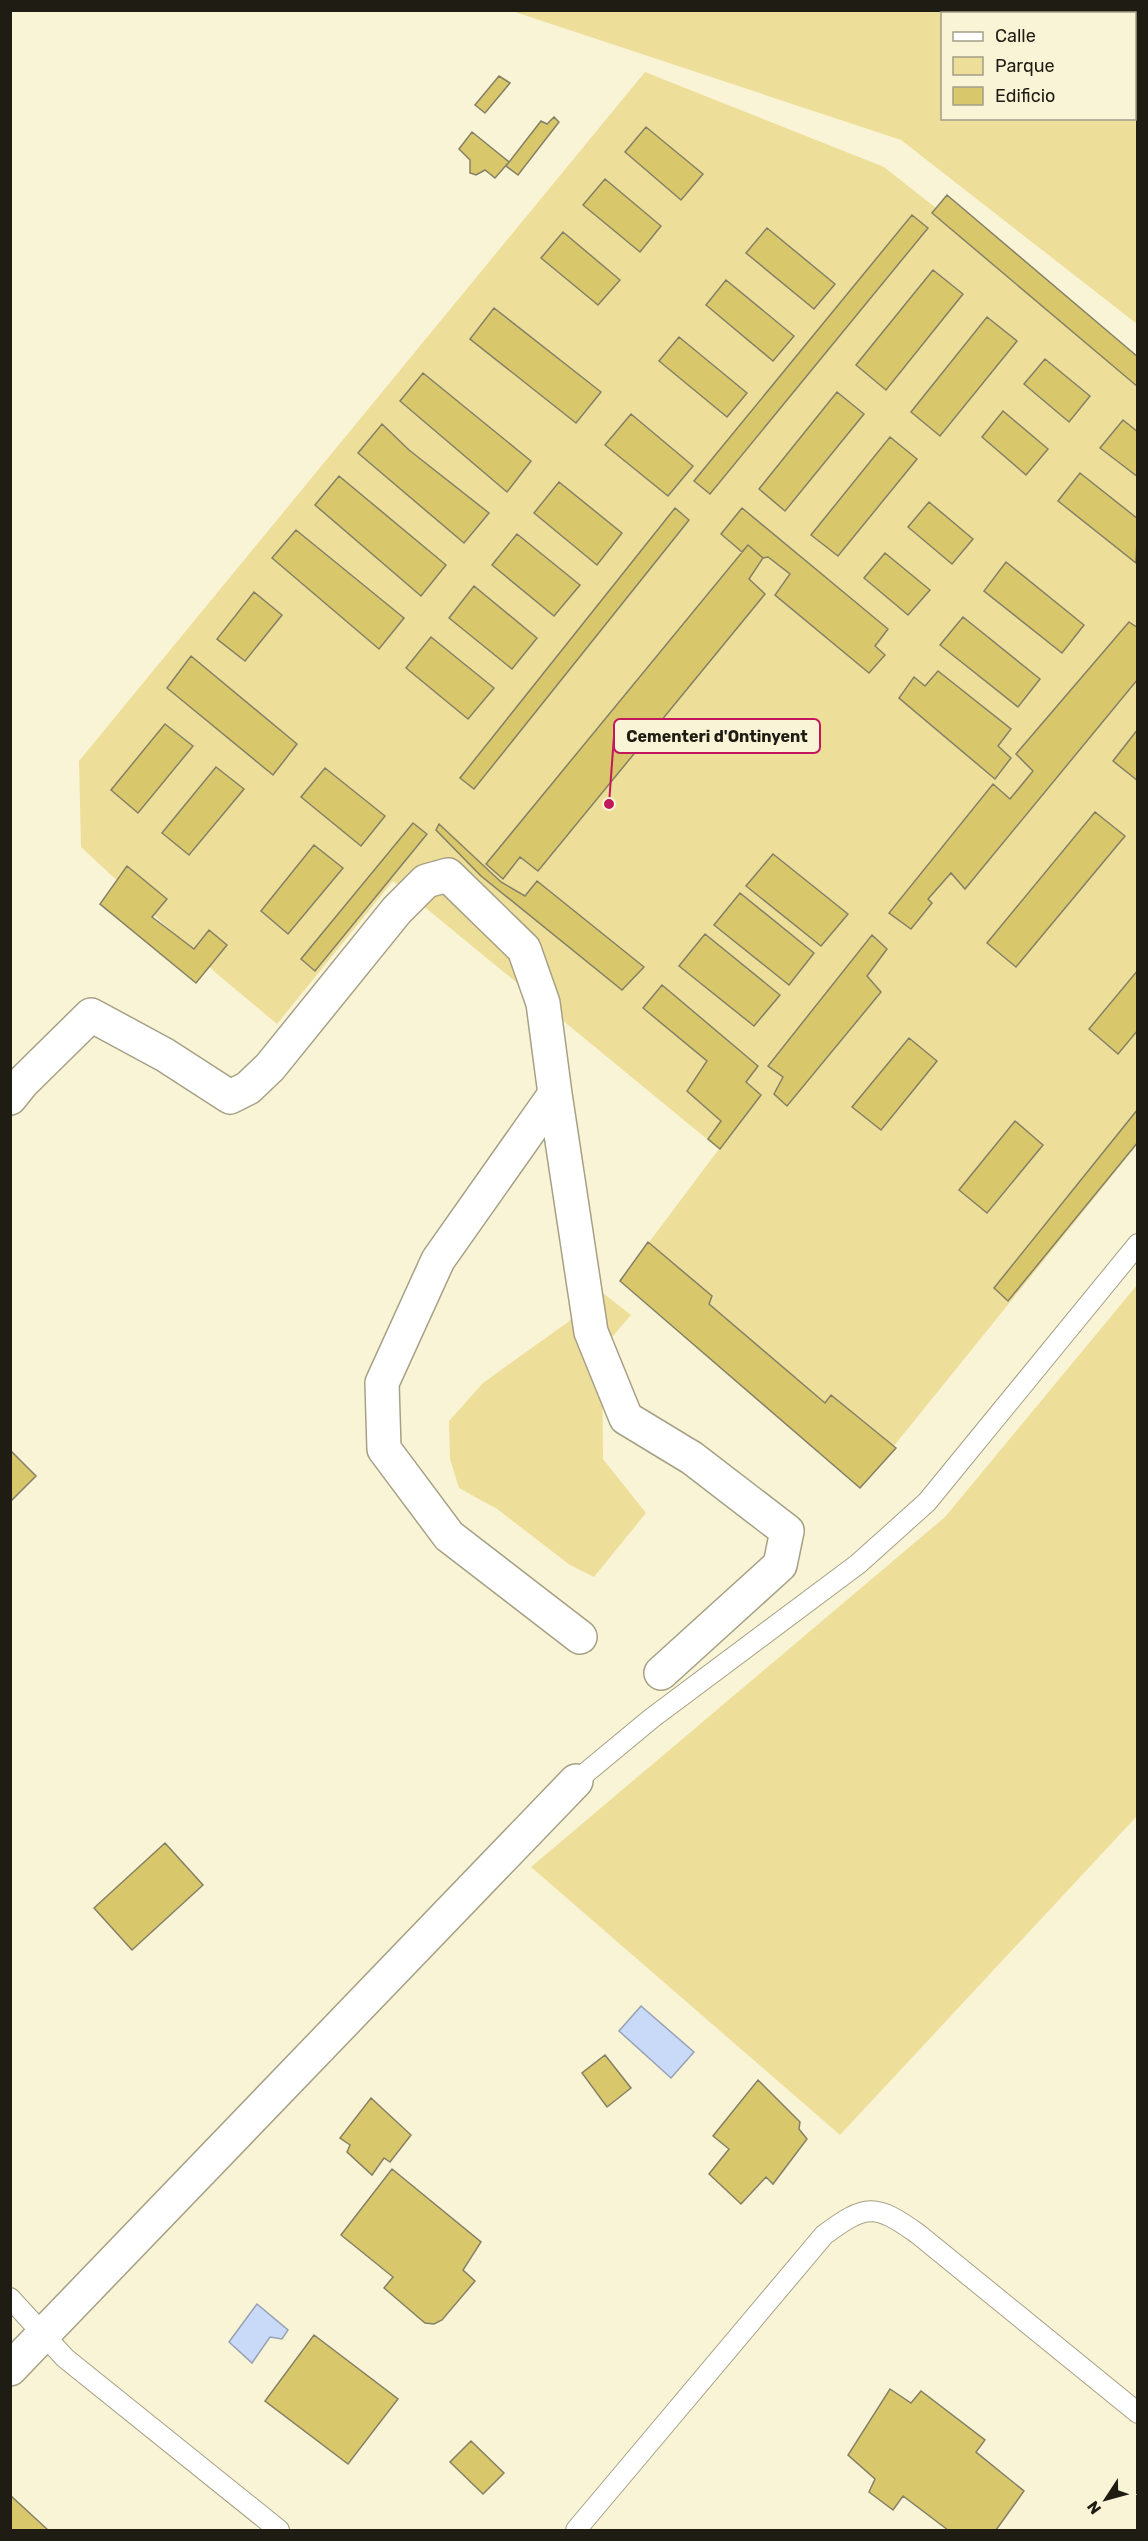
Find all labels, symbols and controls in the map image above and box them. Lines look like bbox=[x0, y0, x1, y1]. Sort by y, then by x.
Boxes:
legend bbox=[941, 12, 1136, 120]
text: Calle bbox=[995, 25, 1036, 47]
text: Parque bbox=[995, 55, 1055, 77]
text: Edificio bbox=[995, 85, 1055, 107]
callout: Cementeri d'Ontinyent bbox=[614, 719, 820, 753]
text: Cementeri d'Ontinyent bbox=[626, 727, 808, 746]
north arrow bbox=[1076, 2469, 1136, 2529]
text: N bbox=[1083, 2497, 1105, 2518]

